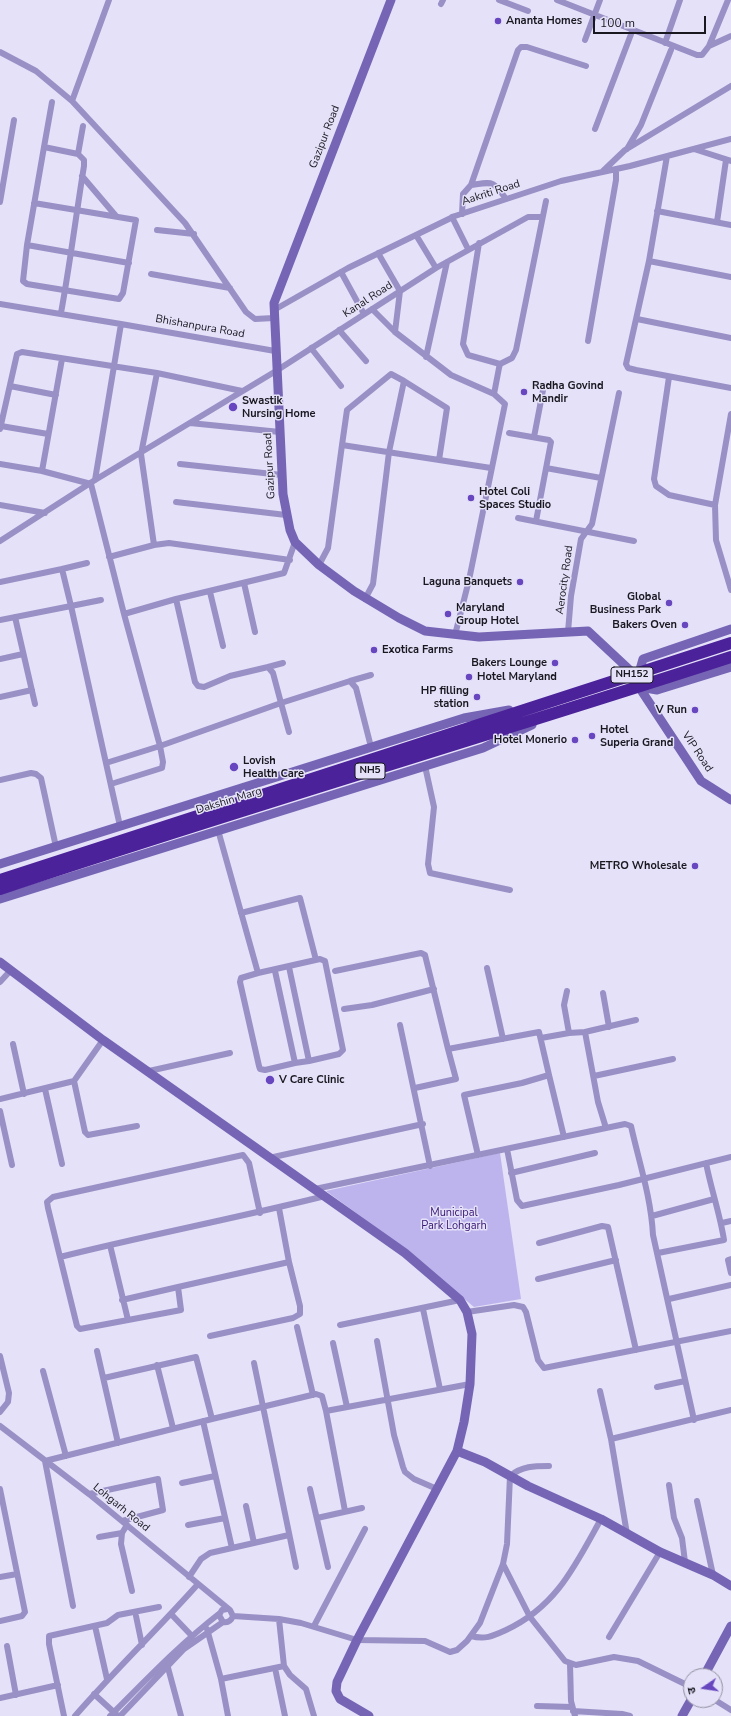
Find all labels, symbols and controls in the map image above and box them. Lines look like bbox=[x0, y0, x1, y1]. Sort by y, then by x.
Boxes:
scale bar bbox=[595, 8, 708, 34]
place label: Ananta Homes bbox=[506, 14, 582, 28]
text: 100 m bbox=[600, 15, 635, 31]
marker: Ananta Homes bbox=[493, 16, 503, 26]
street label: Gazipur Road bbox=[307, 104, 343, 170]
street label: Aakriti Road bbox=[460, 177, 522, 209]
street label: Kanal Road bbox=[341, 279, 395, 321]
street label: Bhishanpura Road bbox=[154, 313, 246, 341]
place label: Radha Govind Mandir bbox=[532, 379, 603, 405]
marker: Radha Govind Mandir bbox=[519, 387, 529, 397]
place label: Swastik Nursing Home bbox=[242, 394, 316, 420]
marker: Swastik Nursing Home bbox=[227, 401, 239, 413]
street label: Gazipur Road bbox=[262, 432, 278, 500]
place label: Hotel Coli Spaces Studio bbox=[479, 485, 551, 511]
marker: Hotel Coli Spaces Studio bbox=[466, 493, 476, 503]
street label: Aerocity Road bbox=[554, 545, 576, 615]
place label: Laguna Banquets bbox=[423, 575, 512, 589]
marker: Laguna Banquets bbox=[515, 577, 525, 587]
place label: Global Business Park bbox=[590, 590, 661, 616]
marker: Global Business Park bbox=[664, 598, 674, 608]
place label: Maryland Group Hotel bbox=[456, 601, 519, 627]
marker: Maryland Group Hotel bbox=[443, 609, 453, 619]
place label: Bakers Oven bbox=[612, 618, 677, 632]
marker: Bakers Oven bbox=[680, 620, 690, 630]
place label: Exotica Farms bbox=[382, 643, 453, 657]
marker: Exotica Farms bbox=[369, 645, 379, 655]
place label: Bakers Lounge bbox=[471, 656, 547, 670]
marker: Bakers Lounge bbox=[550, 658, 560, 668]
road number: NH152 bbox=[611, 667, 653, 683]
place label: Hotel Maryland bbox=[477, 670, 557, 684]
marker: Hotel Maryland bbox=[464, 672, 474, 682]
place label: HP filling station bbox=[421, 684, 469, 710]
marker: HP filling station bbox=[472, 692, 482, 702]
place label: V Run bbox=[656, 703, 687, 717]
marker: V Run bbox=[690, 705, 700, 715]
place label: Hotel Superia Grand bbox=[600, 723, 673, 749]
street label: VIP Road bbox=[679, 729, 715, 775]
marker: Hotel Superia Grand bbox=[587, 731, 597, 741]
place label: Hotel Monerio bbox=[494, 733, 567, 747]
marker: Hotel Monerio bbox=[570, 735, 580, 745]
place label: Lovish Health Care bbox=[243, 754, 304, 780]
marker: Lovish Health Care bbox=[228, 761, 240, 773]
road number: NH5 bbox=[355, 763, 385, 779]
street label: Dakshin Marg bbox=[195, 785, 263, 817]
place label: METRO Wholesale bbox=[590, 859, 687, 873]
marker: METRO Wholesale bbox=[690, 861, 700, 871]
place label: V Care Clinic bbox=[279, 1073, 344, 1087]
marker: V Care Clinic bbox=[264, 1074, 276, 1086]
park label: Municipal Park Lohgarh bbox=[421, 1206, 487, 1232]
street label: Lohgarh Road bbox=[90, 1481, 152, 1535]
north arrow bbox=[683, 1668, 723, 1708]
text: उ bbox=[684, 1686, 700, 1695]

